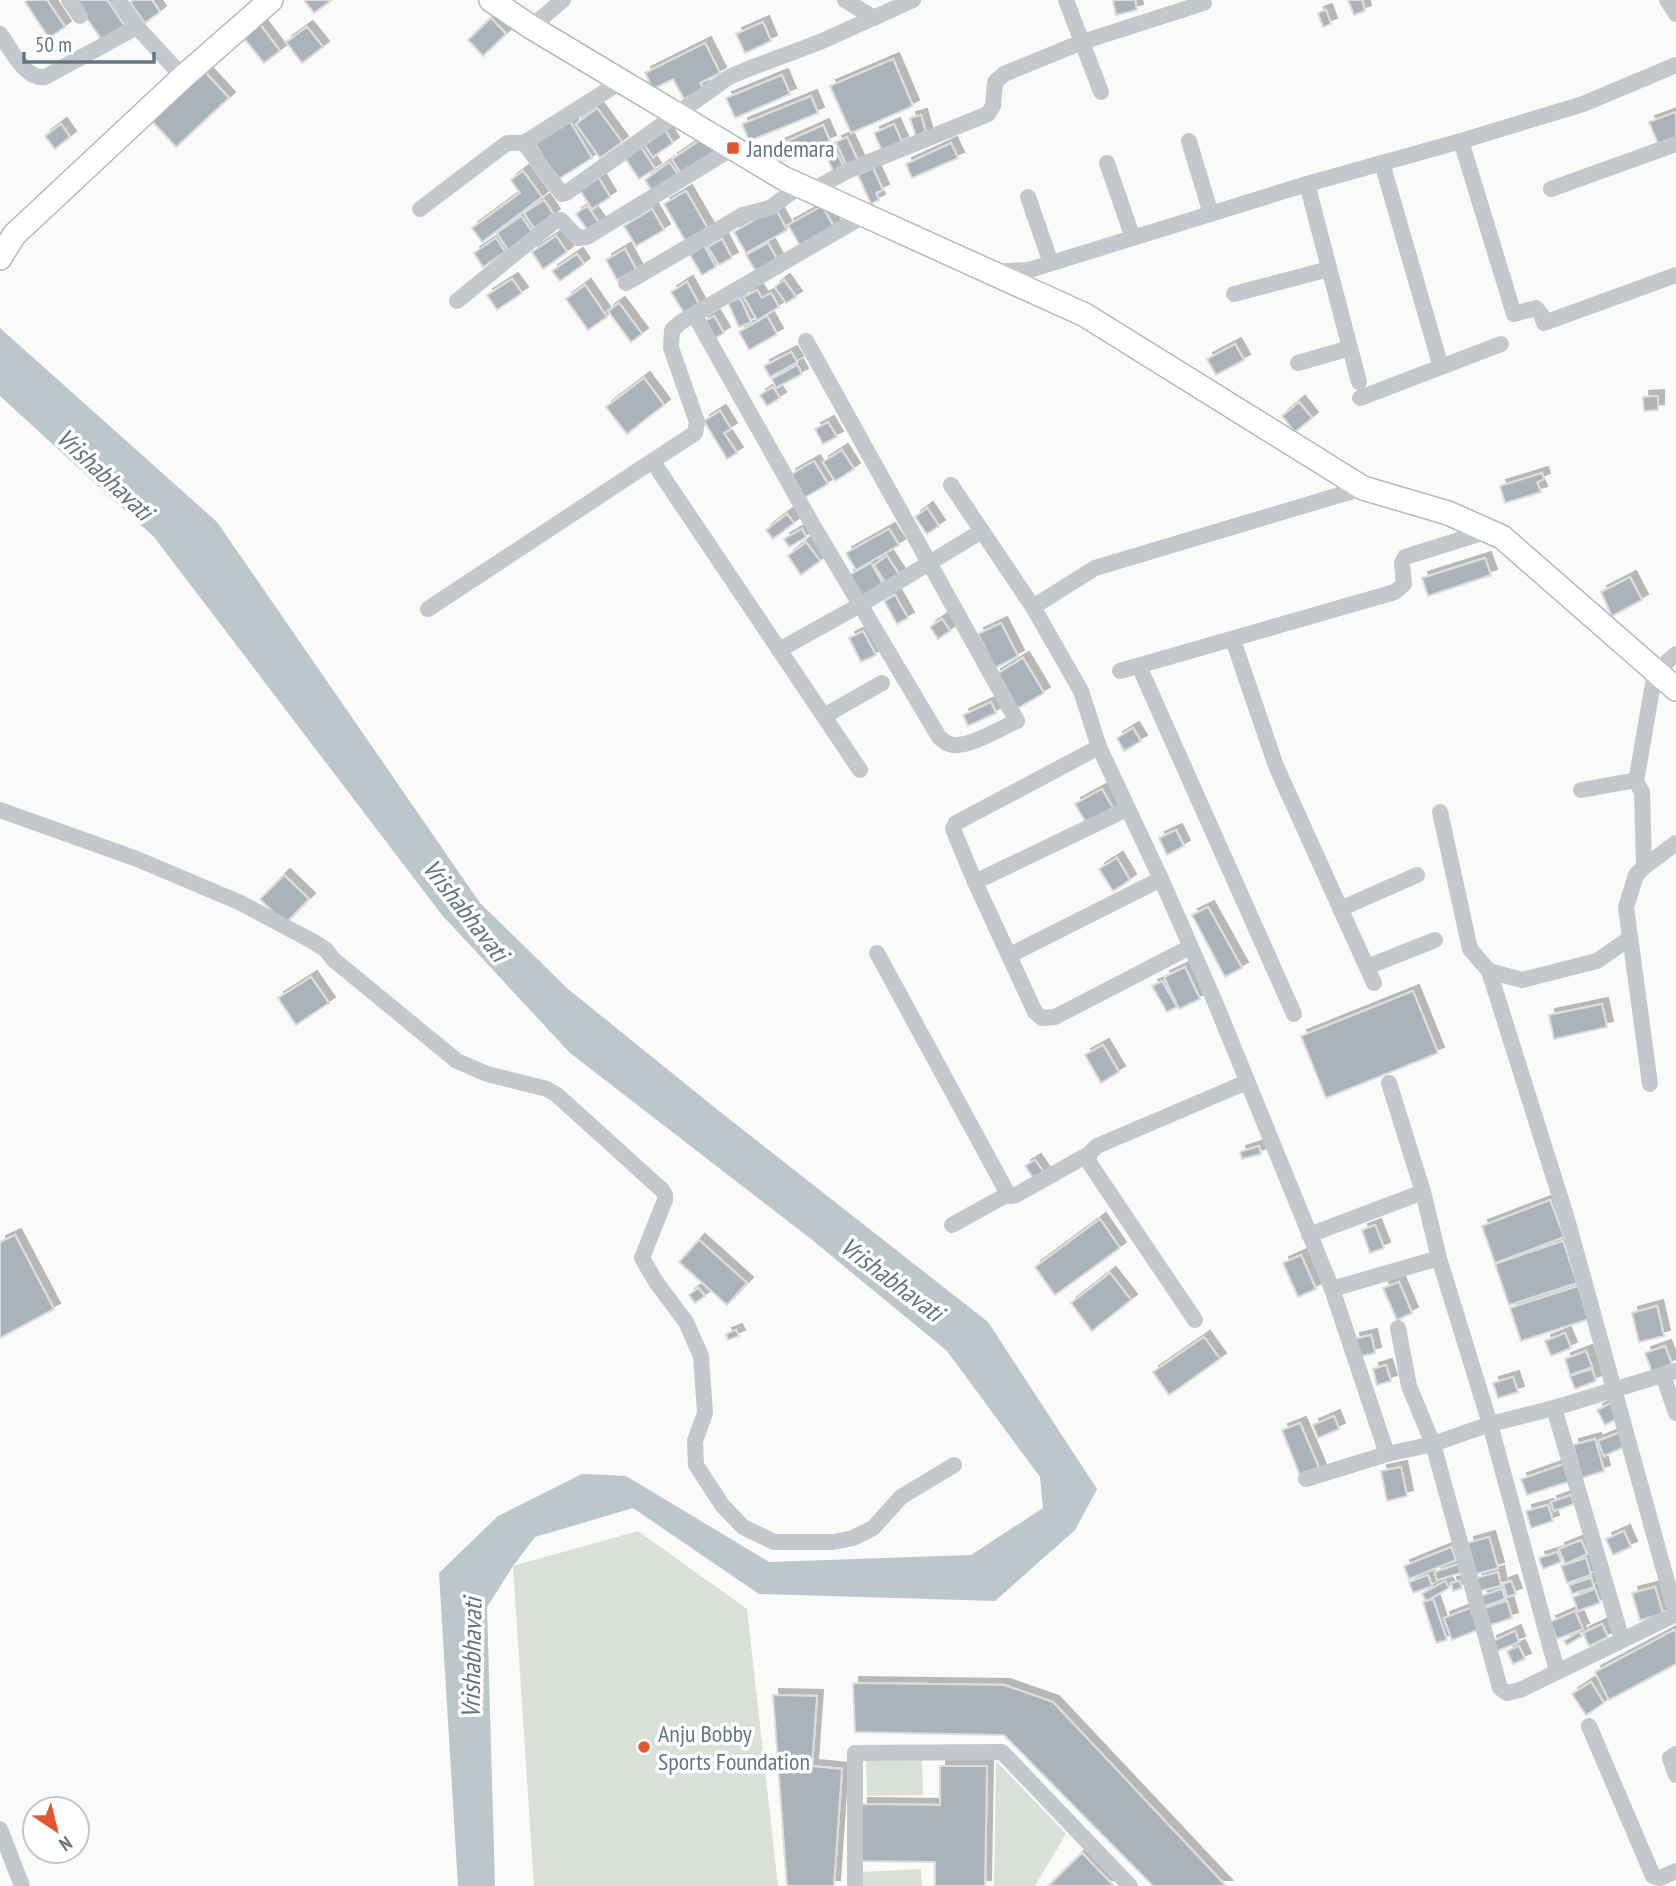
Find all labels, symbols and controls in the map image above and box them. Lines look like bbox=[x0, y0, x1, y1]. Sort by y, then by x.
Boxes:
scale bar bbox=[24, 21, 154, 65]
text: 50 m bbox=[35, 31, 72, 58]
place label: Jandemara bbox=[746, 133, 835, 164]
marker: Jandemara bbox=[725, 140, 741, 156]
water label: Vrishabhavati bbox=[50, 421, 163, 530]
water label: Vrishabhavati bbox=[416, 852, 518, 970]
water label: Vrishabhavati bbox=[834, 1229, 953, 1331]
water label: Vrishabhavati bbox=[453, 1594, 489, 1719]
place label: Anju Bobby Sports Foundation bbox=[658, 1718, 810, 1777]
marker: Anju Bobby Sports Foundation bbox=[636, 1739, 652, 1755]
north arrow bbox=[21, 1795, 91, 1865]
text: N bbox=[55, 1831, 77, 1857]

